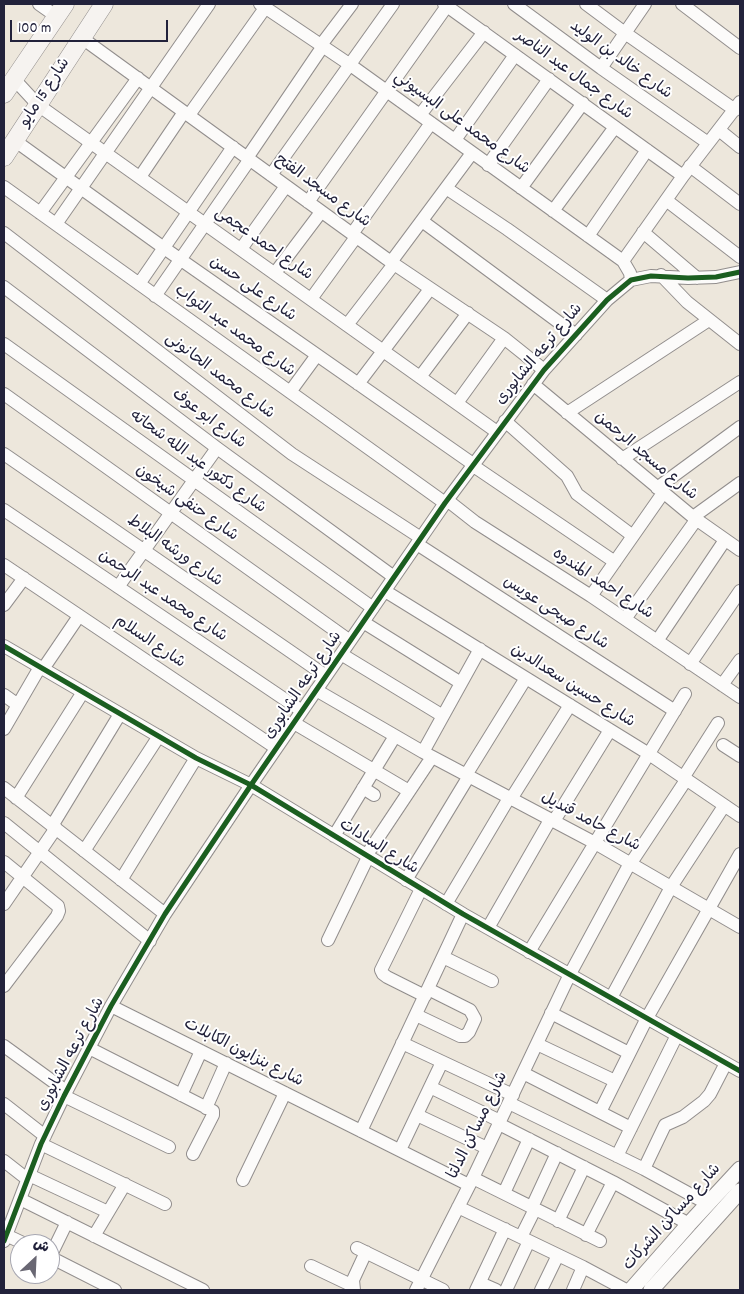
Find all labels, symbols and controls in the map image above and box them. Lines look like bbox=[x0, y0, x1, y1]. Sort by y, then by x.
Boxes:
scale bar bbox=[12, 10, 170, 42]
street label: شارع خالد بن الوليد bbox=[565, 17, 675, 105]
text: 100 m bbox=[18, 18, 51, 40]
street label: شارع جمال عبد الناصر bbox=[511, 27, 635, 125]
street label: شارع 15 مايو bbox=[17, 55, 75, 131]
street label: شارع محمد على البسيوني bbox=[389, 68, 533, 180]
street label: شارع مسجد الفتح bbox=[271, 151, 373, 233]
street label: شارع احمد عجمى bbox=[210, 204, 316, 286]
street label: شارع على حسن bbox=[205, 253, 299, 327]
street label: شارع محمد عبد التواب bbox=[170, 282, 298, 382]
street label: شارع ترعه الشابورى bbox=[492, 301, 588, 409]
street label: شارع محمد الحانونى bbox=[161, 330, 277, 424]
street label: شارع ابو عوف bbox=[167, 386, 249, 454]
street label: شارع دكتور عبد الله شحاته bbox=[125, 407, 269, 519]
street label: شارع مسجد الرحمن bbox=[590, 408, 700, 506]
street label: شارع حنفى شيخون bbox=[131, 461, 241, 547]
street label: شارع ورشه البلاط bbox=[123, 512, 225, 592]
street label: شارع احمد المندوه bbox=[548, 545, 656, 625]
street label: شارع محمد عبد الرحمن bbox=[94, 547, 230, 647]
street label: شارع صبحى عويس bbox=[499, 573, 611, 655]
street label: شارع السلام bbox=[110, 612, 188, 674]
street label: شارع ترعه الشابورى bbox=[261, 628, 347, 744]
street label: شارع حسين سعدالدين bbox=[506, 641, 638, 733]
street label: شارع حامد قنديل bbox=[537, 789, 643, 857]
street label: شارع السادات bbox=[335, 816, 421, 880]
street label: شارع ترعه الشابورى bbox=[34, 995, 110, 1115]
street label: شارع بنزايون الكابلات bbox=[180, 1016, 306, 1092]
street label: شارع مساكن الدلتا bbox=[445, 1069, 513, 1183]
street label: شارع مساكن الشركات bbox=[620, 1161, 726, 1275]
north arrow bbox=[10, 1234, 60, 1284]
text: ش bbox=[30, 1234, 52, 1259]

